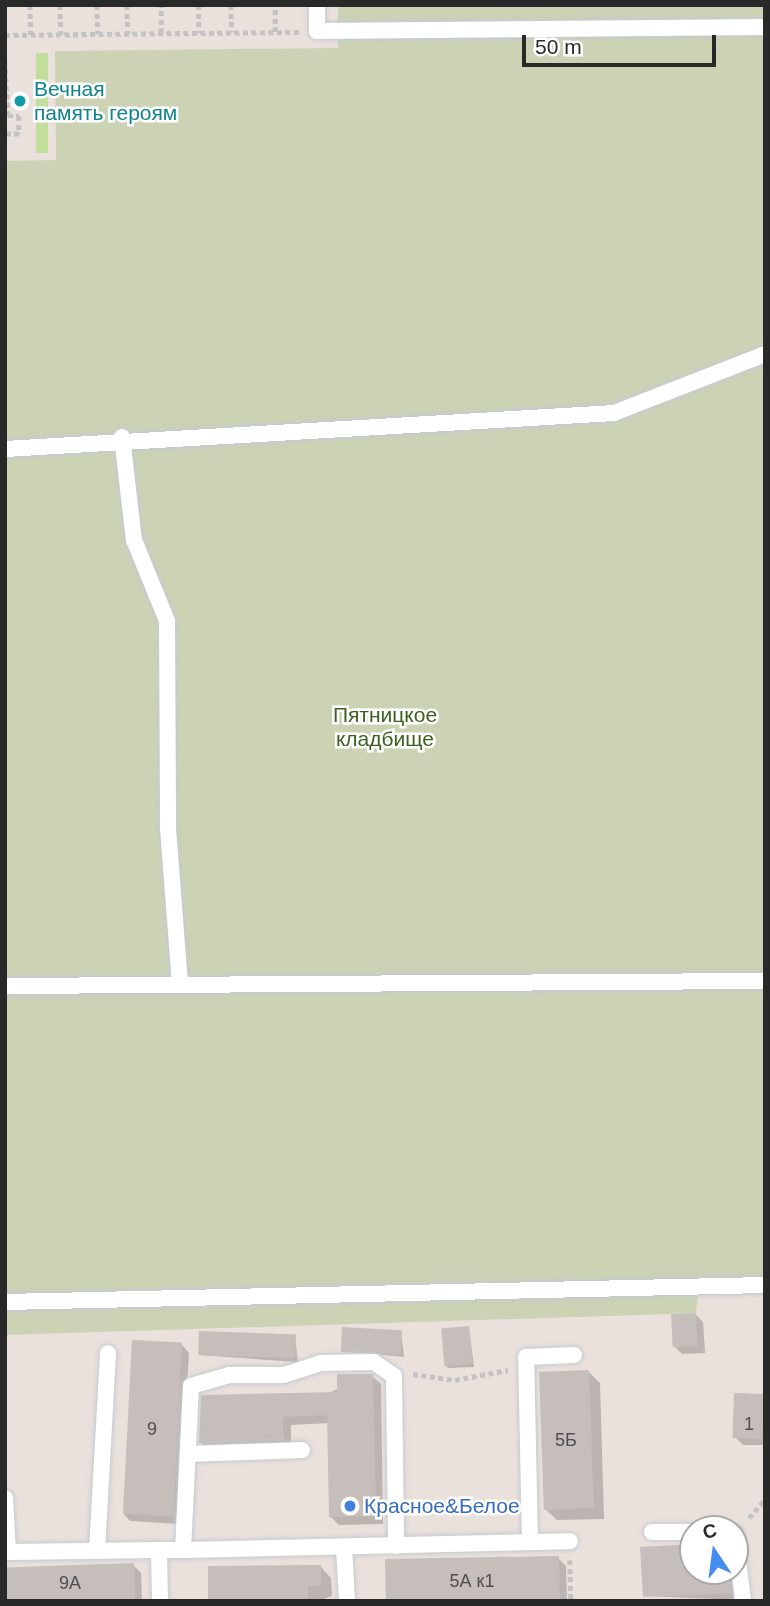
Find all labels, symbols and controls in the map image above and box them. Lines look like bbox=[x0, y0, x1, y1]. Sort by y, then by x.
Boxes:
scale bar bbox=[525, 21, 719, 65]
text: 50 m bbox=[535, 35, 582, 58]
place label: Вечная память героям bbox=[34, 76, 177, 126]
marker: Вечная память героям bbox=[12, 93, 28, 109]
park label: Пятницкое кладбище bbox=[333, 702, 437, 752]
house number: 1 bbox=[744, 1413, 754, 1435]
house number: 9 bbox=[147, 1418, 157, 1440]
house number: 5Б bbox=[555, 1429, 577, 1451]
place label: Красное&Белое bbox=[364, 1493, 520, 1519]
marker: Красное&Белое bbox=[342, 1498, 358, 1514]
north arrow bbox=[679, 1515, 749, 1585]
text: С bbox=[701, 1519, 719, 1543]
house number: 5А к1 bbox=[450, 1570, 494, 1592]
house number: 9А bbox=[59, 1572, 81, 1594]

